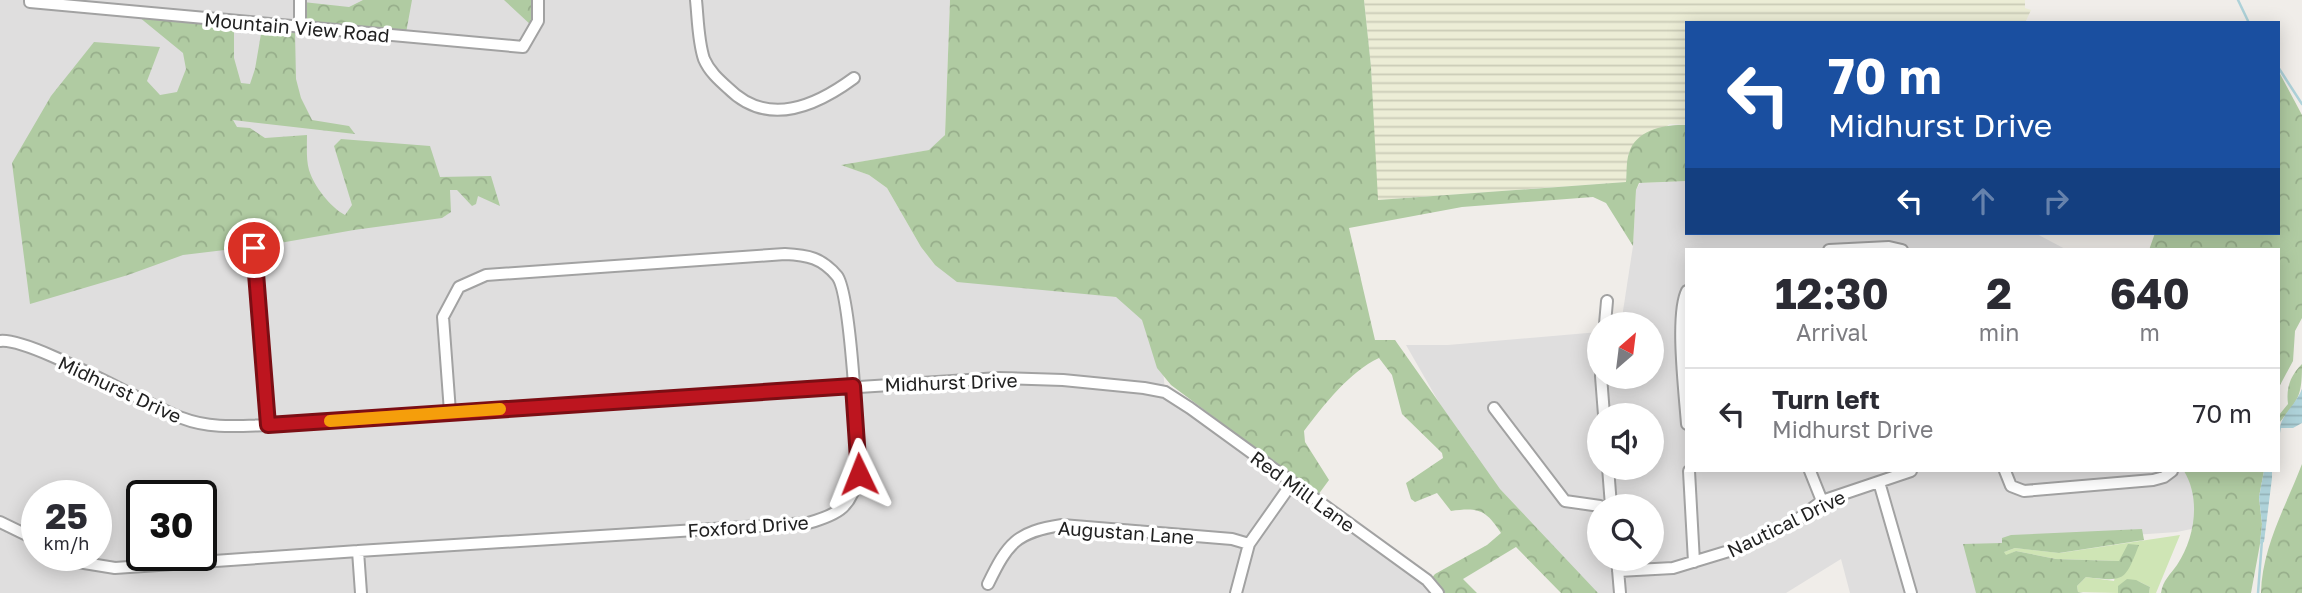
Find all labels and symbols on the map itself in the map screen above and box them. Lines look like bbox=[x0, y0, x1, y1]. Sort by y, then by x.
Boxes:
street label: Mountain View Road bbox=[203, 7, 391, 47]
pin bbox=[224, 218, 284, 278]
north arrow bbox=[1587, 312, 1664, 388]
street label: Midhurst Drive bbox=[55, 350, 185, 428]
street label: Midhurst Drive bbox=[884, 368, 1018, 396]
position arrow bbox=[822, 437, 896, 511]
street label: Red Mill Lane bbox=[1246, 446, 1360, 536]
speed limit sign: 30 bbox=[126, 480, 217, 571]
street label: Nautical Drive bbox=[1723, 485, 1849, 561]
street label: Foxford Drive bbox=[687, 510, 809, 542]
street label: Augustan Lane bbox=[1057, 516, 1195, 548]

